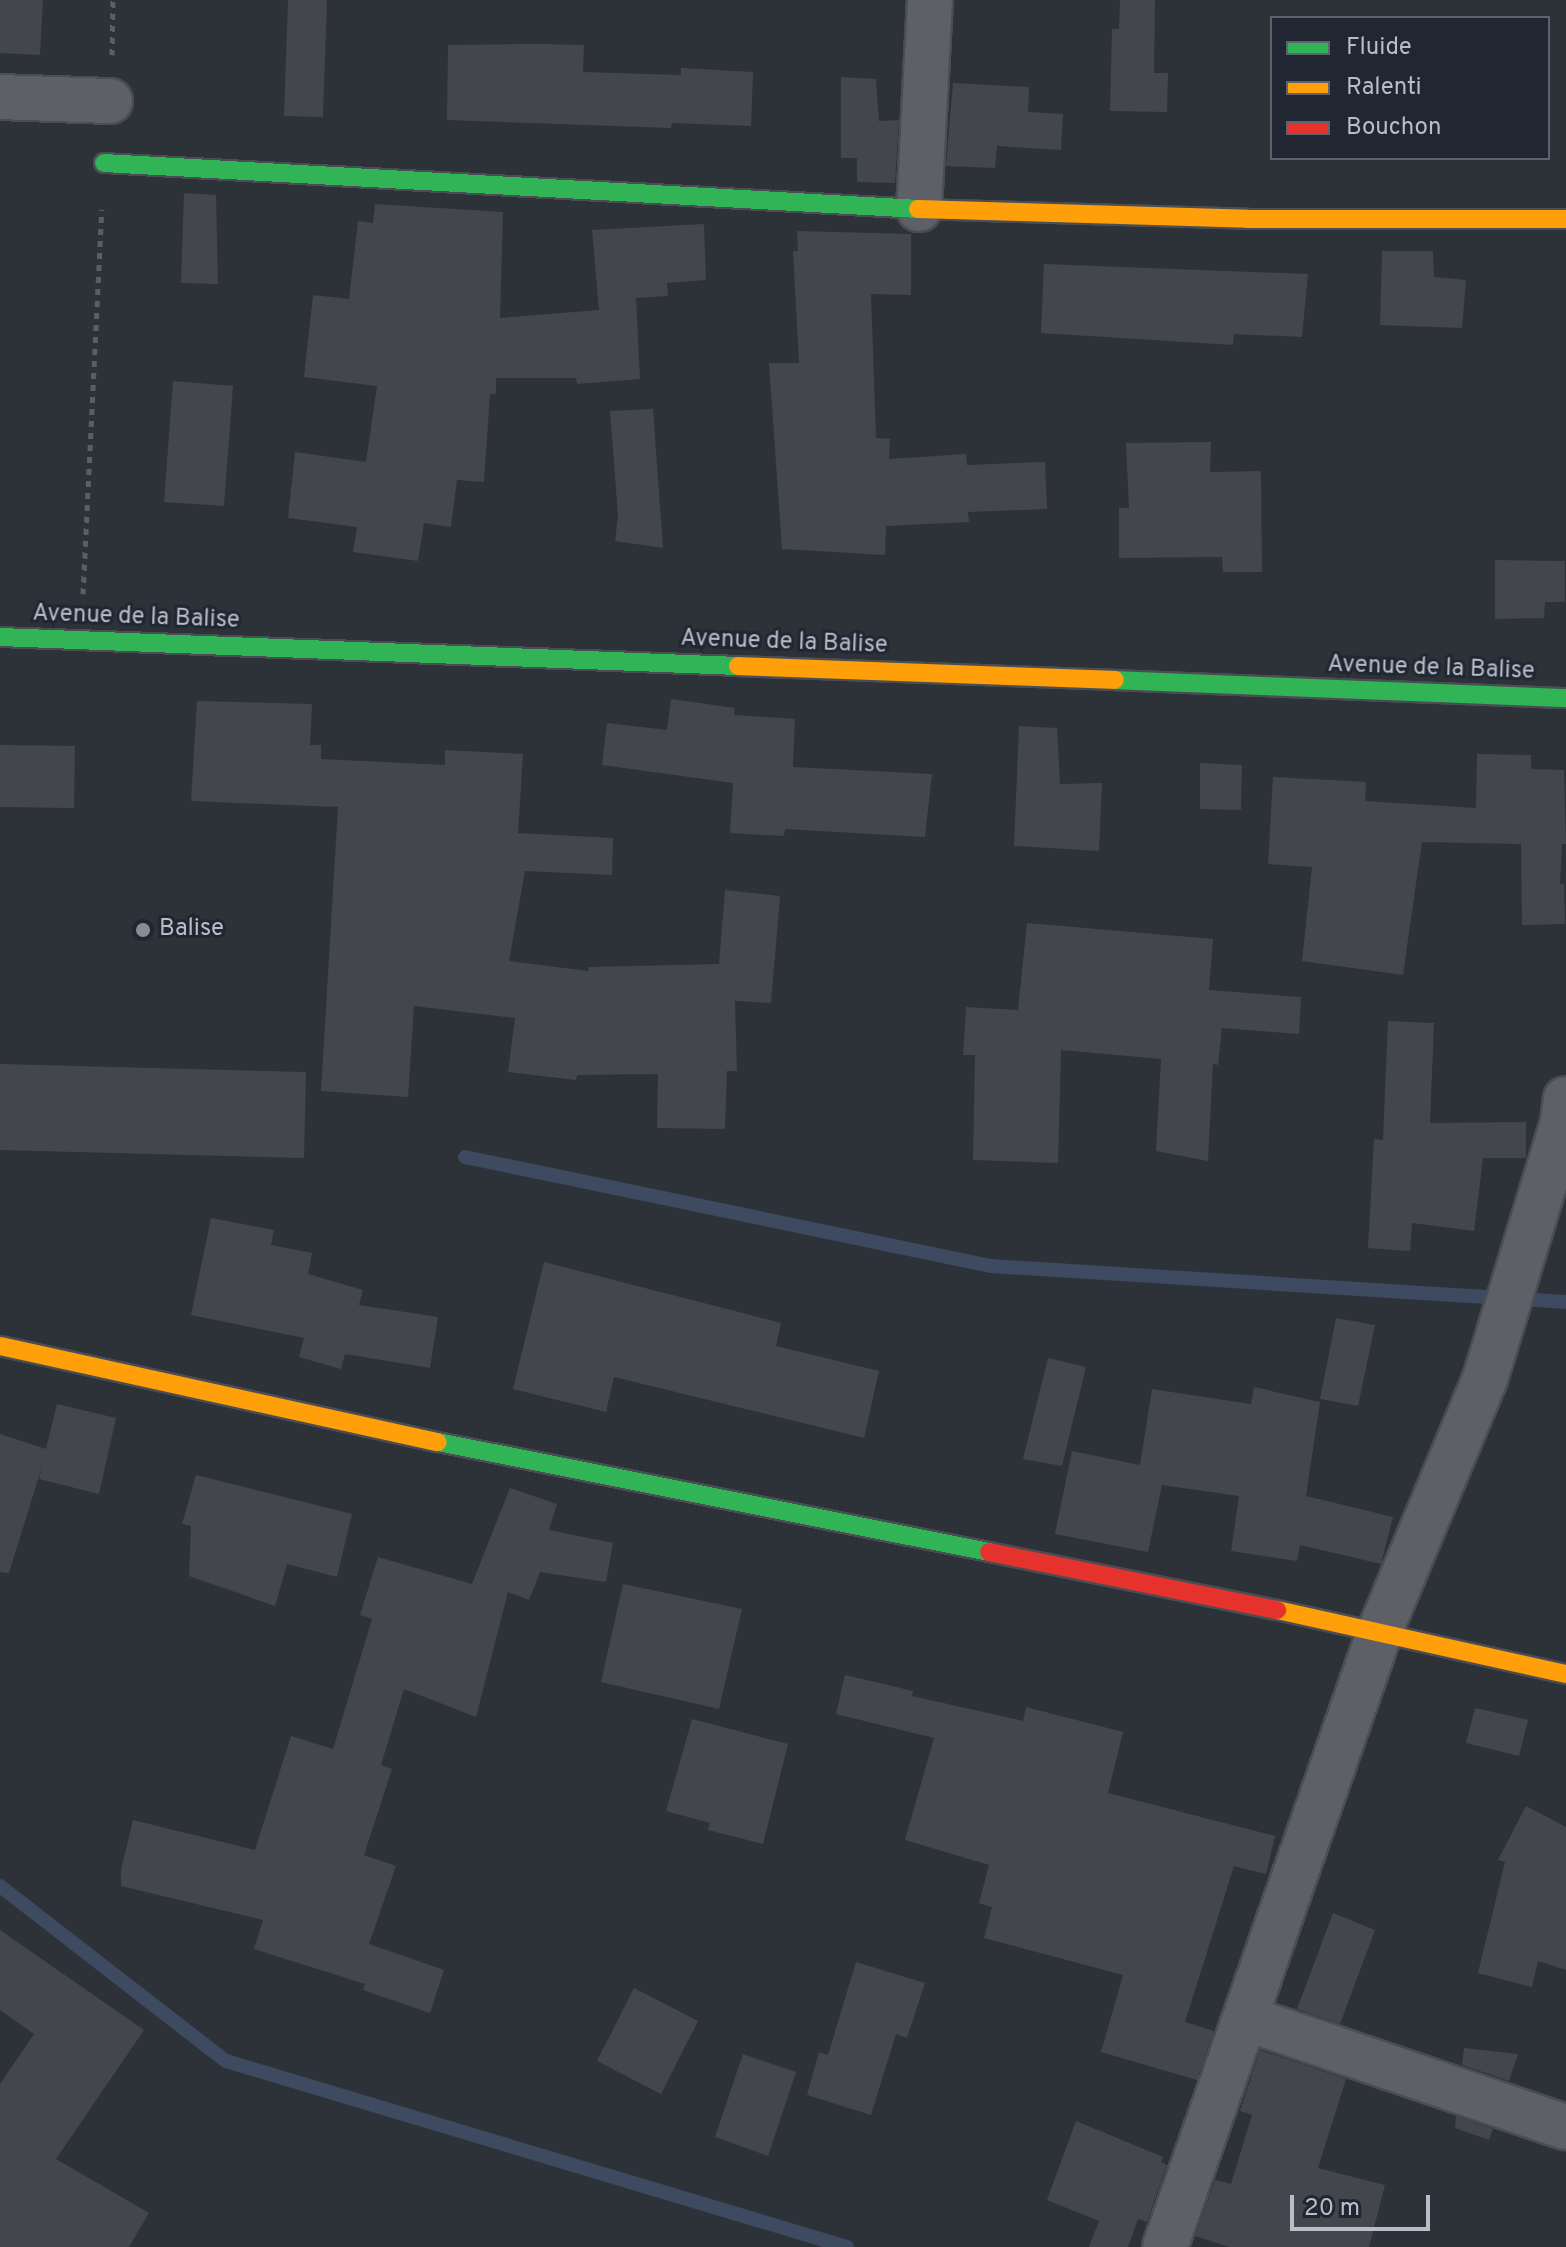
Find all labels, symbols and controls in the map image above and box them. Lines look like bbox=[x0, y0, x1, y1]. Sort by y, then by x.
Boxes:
legend bbox=[1270, 16, 1550, 160]
text: Fluide bbox=[1346, 33, 1412, 63]
text: Ralenti bbox=[1346, 73, 1422, 103]
text: Bouchon bbox=[1346, 113, 1441, 143]
street label: Avenue de la Balise bbox=[32, 600, 240, 636]
street label: Avenue de la Balise bbox=[680, 625, 888, 661]
street label: Avenue de la Balise bbox=[1327, 651, 1535, 687]
place label: Balise bbox=[159, 916, 224, 944]
marker: Balise bbox=[134, 921, 152, 939]
scale bar bbox=[1294, 2179, 1434, 2229]
text: 20 m bbox=[1304, 2194, 1360, 2224]

